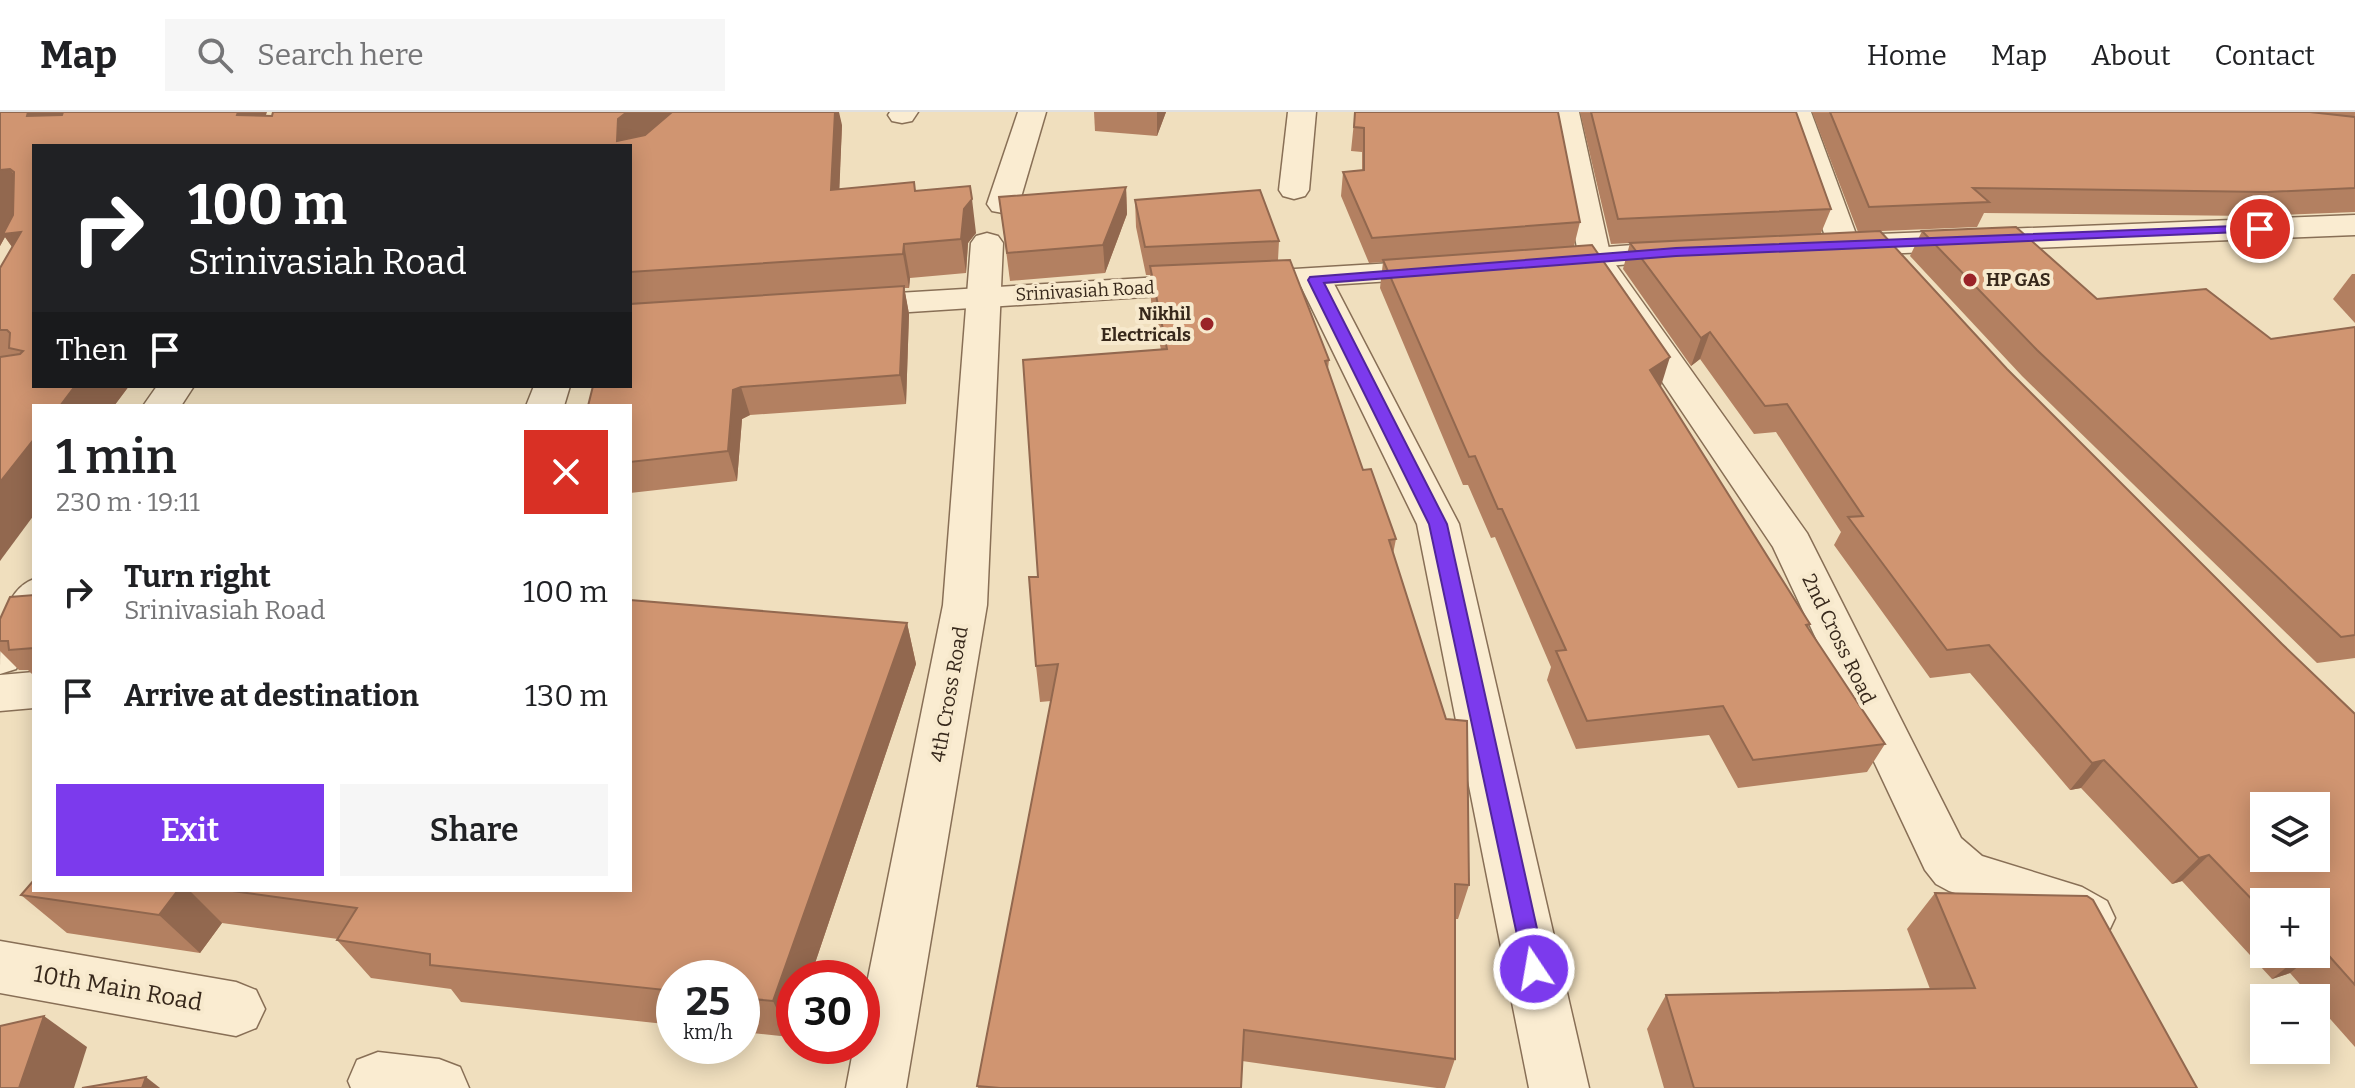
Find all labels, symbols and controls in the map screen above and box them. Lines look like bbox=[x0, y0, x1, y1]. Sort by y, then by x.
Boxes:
search box bbox=[165, 19, 725, 91]
text: Map bbox=[40, 32, 117, 78]
icon: search bbox=[193, 33, 237, 77]
text: Search here bbox=[257, 37, 424, 73]
text: Home bbox=[1867, 39, 1947, 72]
text: Map bbox=[1991, 39, 2047, 72]
text: About bbox=[2091, 39, 2171, 72]
text: Contact bbox=[2215, 39, 2315, 72]
text: 100 m bbox=[188, 172, 347, 239]
icon: right bbox=[56, 176, 160, 280]
pin bbox=[2226, 195, 2294, 263]
icon: arrive bbox=[2238, 207, 2282, 251]
text: Srinivasiah Road bbox=[188, 240, 467, 284]
place label: HP GAS bbox=[1986, 269, 2051, 291]
marker: HP GAS bbox=[1961, 271, 1979, 289]
street label: Srinivasiah Road bbox=[1015, 276, 1156, 306]
place label: Nikhil Electricals bbox=[1101, 303, 1191, 346]
marker: Nikhil Electricals bbox=[1198, 315, 1216, 333]
icon: arrive bbox=[143, 328, 187, 372]
text: Then bbox=[56, 332, 127, 368]
text: 1 min bbox=[56, 428, 177, 486]
button: close bbox=[524, 430, 608, 514]
text: 230 m · 19:11 bbox=[56, 487, 200, 518]
text: Turn right bbox=[124, 559, 271, 595]
icon: right bbox=[56, 570, 100, 614]
street label: 2nd Cross Road bbox=[1797, 570, 1881, 708]
text: 100 m bbox=[523, 574, 608, 610]
text: Srinivasiah Road bbox=[124, 595, 325, 626]
street label: 4th Cross Road bbox=[925, 624, 973, 764]
icon: arrive bbox=[56, 674, 100, 718]
text: Arrive at destination bbox=[124, 678, 419, 714]
text: 130 m bbox=[525, 678, 608, 714]
button: Exit bbox=[56, 784, 324, 876]
button: Share bbox=[340, 784, 608, 876]
map controls bbox=[2250, 792, 2330, 1064]
button: layers bbox=[2250, 792, 2330, 872]
button: + bbox=[2250, 888, 2330, 968]
position arrow bbox=[1492, 927, 1576, 1011]
street label: 10th Main Road bbox=[31, 959, 205, 1017]
speed limit sign: 30 bbox=[776, 960, 880, 1064]
text: 25 bbox=[686, 978, 730, 1026]
button: − bbox=[2250, 984, 2330, 1064]
text: km/h bbox=[683, 1020, 733, 1044]

